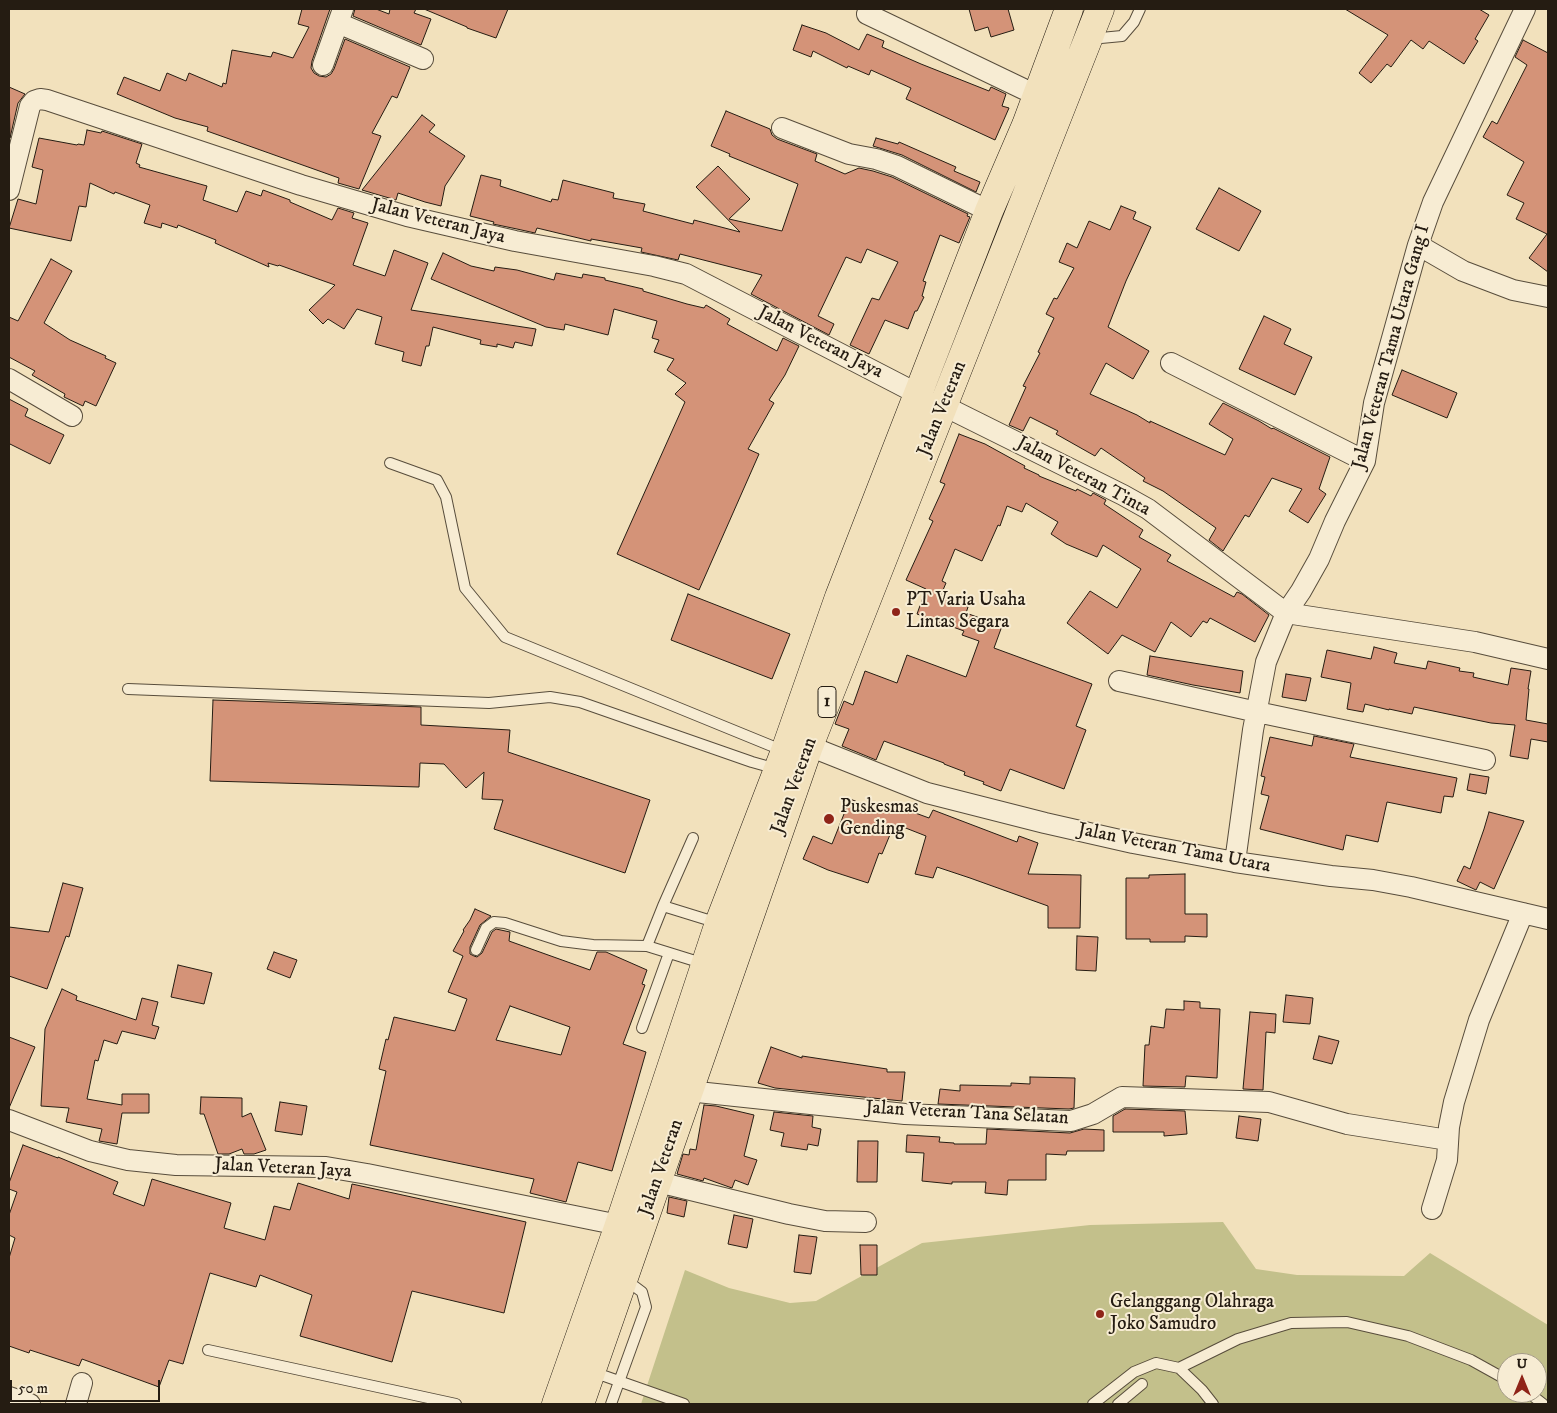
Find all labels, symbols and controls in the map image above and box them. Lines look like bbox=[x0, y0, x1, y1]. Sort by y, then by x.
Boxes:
street label: Jalan Veteran Jaya bbox=[369, 194, 507, 250]
street label: Jalan Veteran Tama Utara Gang I bbox=[1348, 222, 1436, 472]
street label: Jalan Veteran Jaya bbox=[754, 302, 886, 384]
street label: Jalan Veteran bbox=[914, 358, 972, 460]
street label: Jalan Veteran Tinta bbox=[1012, 432, 1154, 522]
place label: PT Varia Usaha Lintas Segara bbox=[906, 590, 1026, 634]
marker: PT Varia Usaha Lintas Segara bbox=[890, 606, 902, 618]
road number: 1 bbox=[818, 686, 836, 718]
street label: Jalan Veteran bbox=[767, 735, 823, 837]
place label: Puskesmas Gending bbox=[840, 797, 919, 841]
marker: Puskesmas Gending bbox=[822, 812, 836, 826]
street label: Jalan Veteran Tama Utara bbox=[1076, 819, 1272, 879]
street label: Jalan Veteran Tana Selatan bbox=[865, 1097, 1069, 1131]
street label: Jalan Veteran bbox=[635, 1117, 689, 1219]
street label: Jalan Veteran Jaya bbox=[214, 1154, 352, 1184]
place label: Gelanggang Olahraga Joko Samudro bbox=[1110, 1292, 1274, 1336]
marker: Gelanggang Olahraga Joko Samudro bbox=[1094, 1308, 1106, 1320]
north arrow bbox=[1497, 1353, 1547, 1403]
text: U bbox=[1517, 1355, 1527, 1373]
scale bar bbox=[12, 1370, 162, 1402]
text: 50 m bbox=[18, 1379, 48, 1398]

